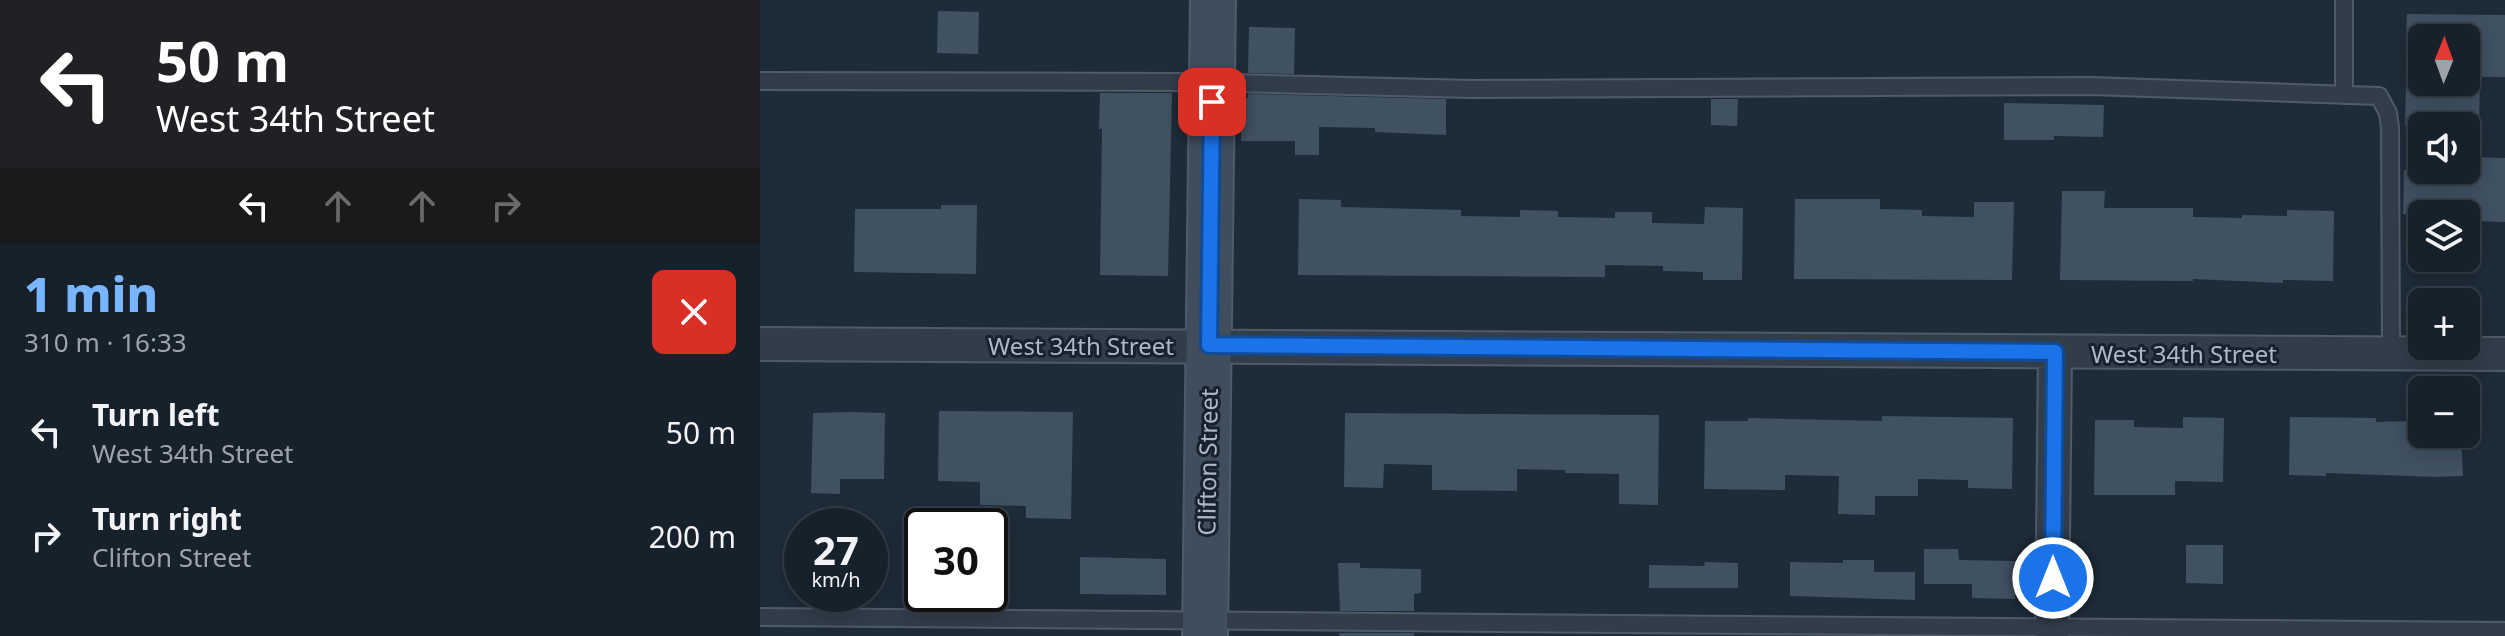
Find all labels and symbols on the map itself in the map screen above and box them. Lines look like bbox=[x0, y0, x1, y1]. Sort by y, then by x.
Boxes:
north arrow bbox=[2408, 24, 2480, 96]
pin bbox=[1178, 68, 1246, 136]
street label: West 34th Street bbox=[988, 329, 1174, 362]
street label: West 34th Street bbox=[2091, 337, 2277, 370]
street label: Clifton Street bbox=[1189, 388, 1225, 536]
speed limit sign: 30 bbox=[904, 508, 1008, 612]
position arrow bbox=[2011, 536, 2095, 620]

